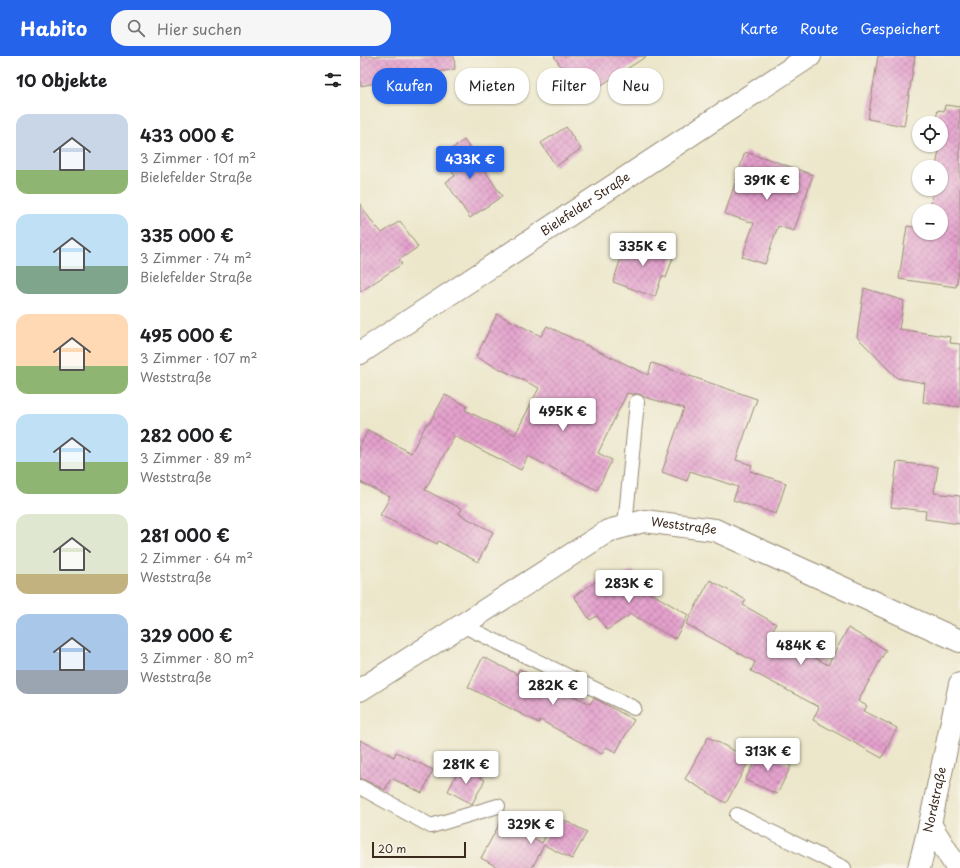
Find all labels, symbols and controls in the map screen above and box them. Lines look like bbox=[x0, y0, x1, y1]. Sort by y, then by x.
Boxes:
search box bbox=[111, 10, 391, 46]
text: Habito bbox=[20, 14, 87, 42]
icon: search bbox=[125, 17, 147, 39]
text: Hier suchen bbox=[157, 17, 242, 40]
text: Karte bbox=[740, 18, 778, 39]
text: Route bbox=[800, 18, 838, 39]
text: Gespeichert bbox=[860, 18, 940, 39]
text: 10 Objekte bbox=[16, 67, 107, 93]
chip: Kaufen bbox=[372, 68, 447, 104]
chip: Mieten bbox=[455, 68, 529, 104]
chip: Filter bbox=[537, 68, 600, 104]
chip: Neu bbox=[608, 68, 663, 104]
icon: filters bbox=[322, 69, 344, 91]
map controls bbox=[912, 116, 948, 240]
button: locate bbox=[912, 116, 948, 152]
text: 433 000 € bbox=[140, 122, 234, 148]
icon: home bbox=[48, 130, 96, 178]
pin: 433K € bbox=[437, 146, 503, 180]
text: 3 Zimmer · 101 m² bbox=[140, 148, 256, 167]
text: 433K € bbox=[445, 149, 495, 168]
button: + bbox=[912, 160, 948, 196]
text: Bielefelder Straße bbox=[140, 167, 252, 186]
street label: Bielefelder Straße bbox=[537, 167, 633, 239]
pin: 391K € bbox=[734, 167, 800, 201]
text: 391K € bbox=[744, 170, 790, 189]
button: − bbox=[912, 204, 948, 240]
text: 335 000 € bbox=[140, 222, 234, 248]
icon: home bbox=[48, 230, 96, 278]
pin: 335K € bbox=[610, 233, 676, 267]
text: 335K € bbox=[619, 236, 667, 255]
text: 3 Zimmer · 74 m² bbox=[140, 248, 252, 267]
text: Bielefelder Straße bbox=[140, 267, 252, 286]
text: 495 000 € bbox=[140, 322, 233, 348]
icon: home bbox=[48, 330, 96, 378]
text: 3 Zimmer · 107 m² bbox=[140, 348, 257, 367]
text: Weststraße bbox=[140, 367, 211, 386]
pin: 495K € bbox=[530, 398, 596, 432]
text: 495K € bbox=[539, 401, 587, 420]
text: 282 000 € bbox=[140, 422, 233, 448]
icon: home bbox=[48, 430, 96, 478]
text: 3 Zimmer · 89 m² bbox=[140, 448, 252, 467]
text: Weststraße bbox=[140, 467, 211, 486]
street label: Weststraße bbox=[650, 512, 718, 538]
text: 281 000 € bbox=[140, 522, 230, 548]
icon: home bbox=[48, 530, 96, 578]
text: 2 Zimmer · 64 m² bbox=[140, 548, 253, 567]
text: Weststraße bbox=[140, 567, 211, 586]
pin: 283K € bbox=[596, 570, 662, 604]
text: 283K € bbox=[604, 573, 654, 592]
text: 329 000 € bbox=[140, 622, 232, 648]
icon: home bbox=[48, 630, 96, 678]
pin: 484K € bbox=[768, 632, 834, 666]
text: 484K € bbox=[776, 635, 826, 654]
text: 3 Zimmer · 80 m² bbox=[140, 648, 254, 667]
text: Weststraße bbox=[140, 667, 211, 686]
pin: 282K € bbox=[520, 672, 586, 706]
text: 282K € bbox=[528, 675, 578, 694]
pin: 313K € bbox=[735, 738, 801, 772]
text: 313K € bbox=[745, 741, 791, 760]
pin: 281K € bbox=[433, 751, 499, 785]
text: 281K € bbox=[443, 754, 489, 773]
street label: Nordstraße bbox=[918, 765, 950, 834]
pin: 329K € bbox=[498, 811, 564, 845]
text: 329K € bbox=[507, 814, 555, 833]
scale bar bbox=[372, 840, 466, 859]
text: 20 m bbox=[378, 840, 406, 857]

